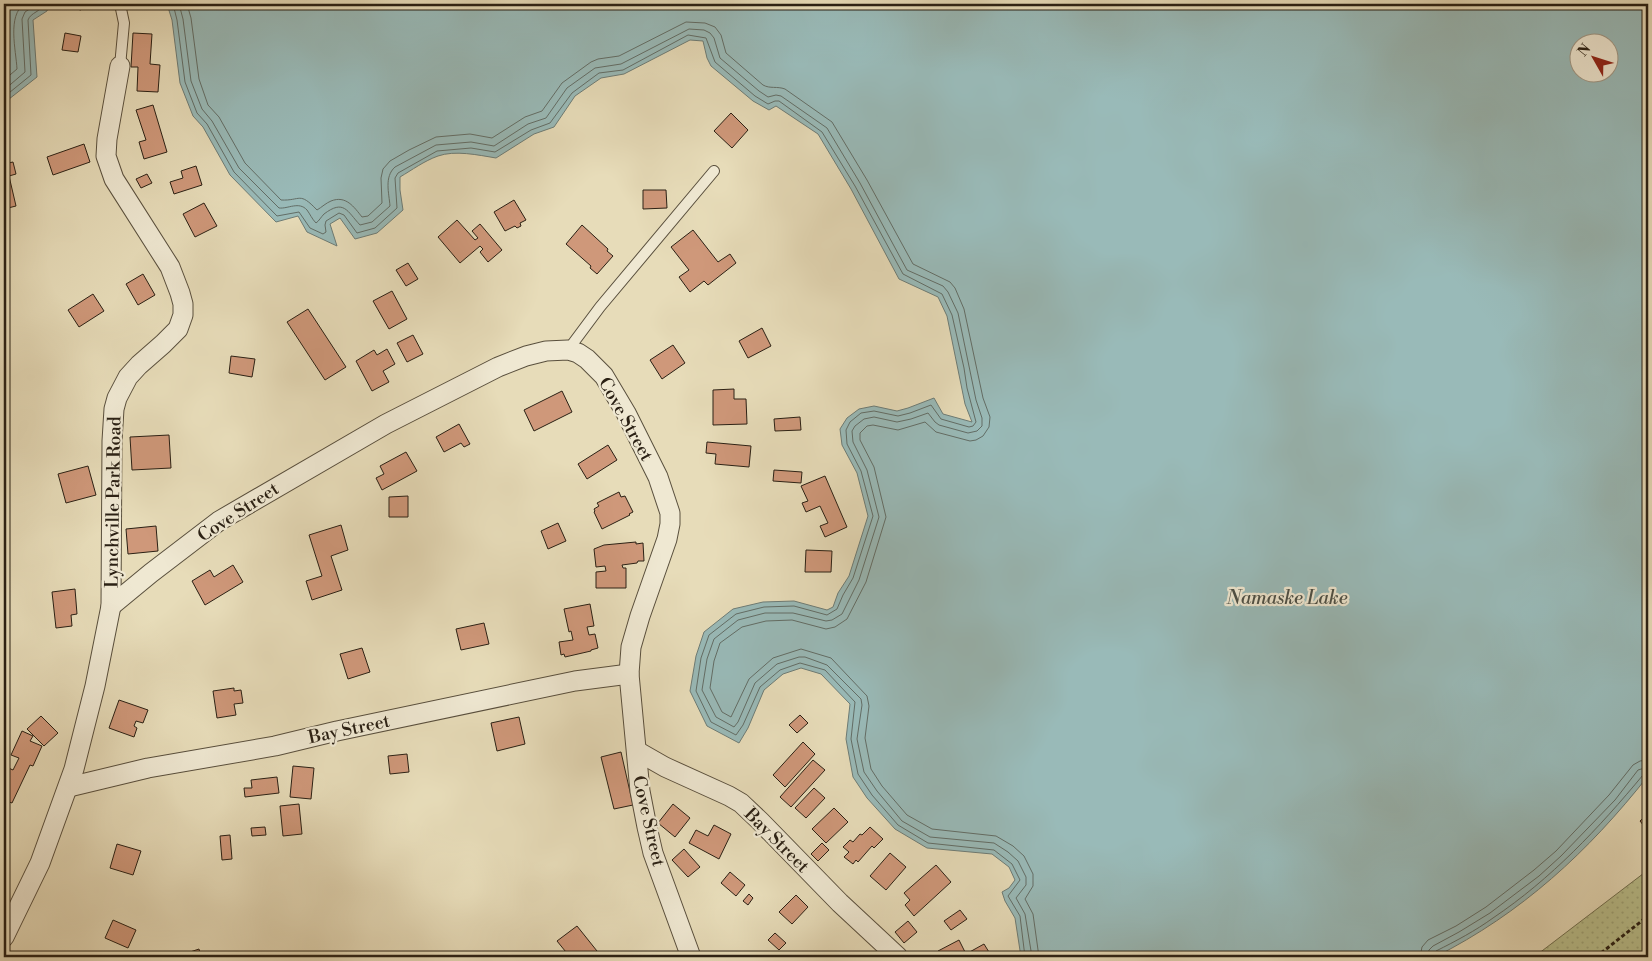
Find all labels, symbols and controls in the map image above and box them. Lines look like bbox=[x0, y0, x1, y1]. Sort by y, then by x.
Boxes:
north arrow bbox=[1570, 32, 1620, 82]
text: N bbox=[1574, 40, 1595, 60]
street label: Cove Street bbox=[593, 373, 658, 466]
street label: Lynchville Park Road bbox=[101, 415, 127, 588]
street label: Cove Street bbox=[193, 477, 284, 547]
water label: Namaske Lake bbox=[1226, 586, 1348, 610]
street label: Bay Street bbox=[305, 709, 393, 750]
street label: Cove Street bbox=[627, 773, 670, 869]
street label: Bay Street bbox=[738, 802, 815, 878]

